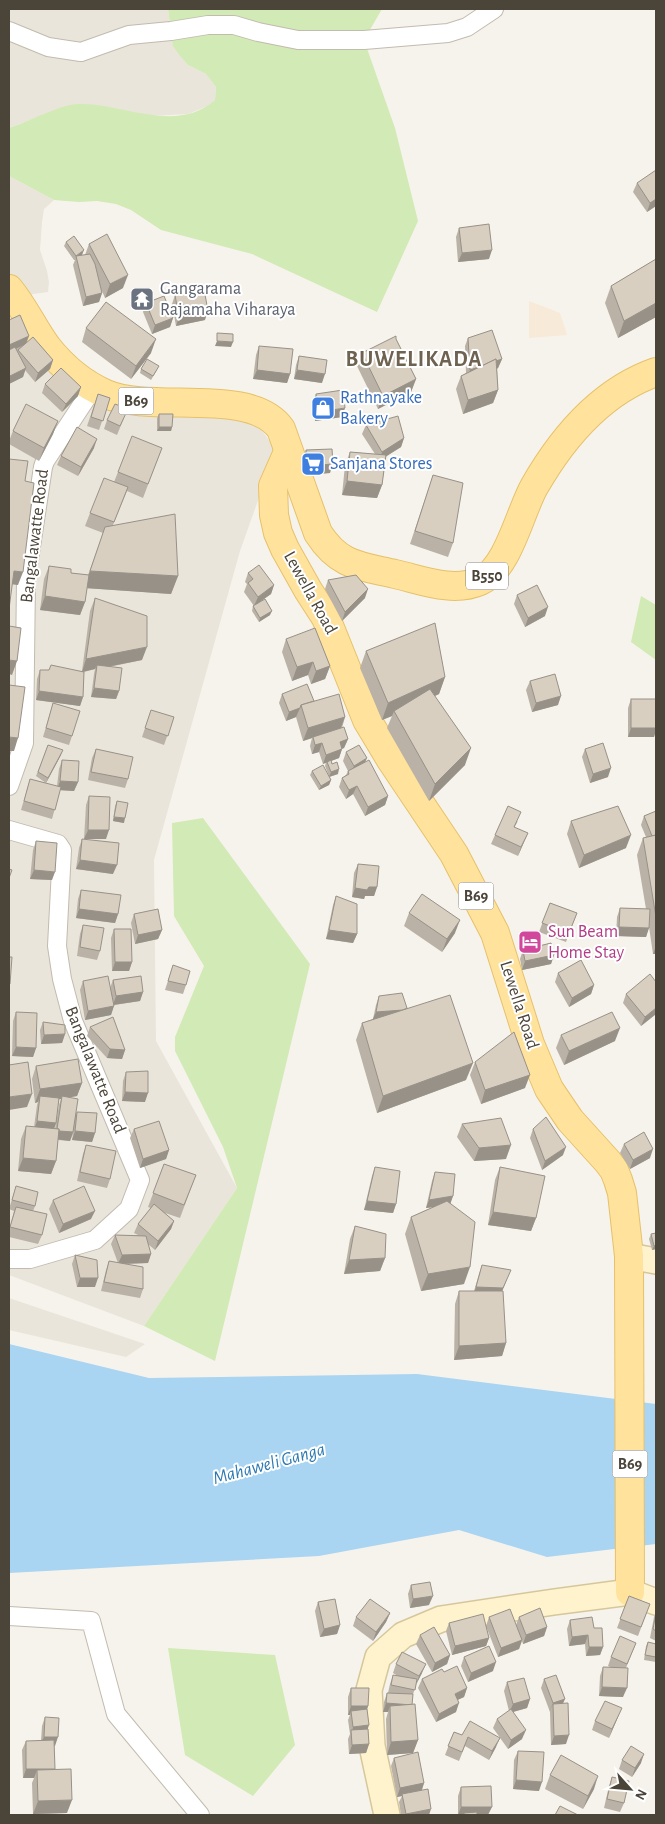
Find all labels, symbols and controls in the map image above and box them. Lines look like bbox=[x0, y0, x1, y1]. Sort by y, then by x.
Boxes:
place label: Gangarama Rajamaha Viharaya bbox=[160, 280, 296, 319]
temple icon: Gangarama Rajamaha Viharaya bbox=[129, 286, 155, 312]
district label: BUWELIKADA bbox=[345, 348, 483, 370]
road number: B69 bbox=[118, 388, 154, 414]
place label: Rathnayake Bakery bbox=[340, 389, 422, 428]
shop icon: Rathnayake Bakery bbox=[310, 395, 336, 421]
supermarket icon: Sanjana Stores bbox=[300, 451, 326, 477]
place label: Sanjana Stores bbox=[330, 455, 432, 473]
street label: Bangalawatte Road bbox=[18, 468, 52, 604]
street label: Lewella Road bbox=[280, 549, 340, 637]
road number: B550 bbox=[466, 562, 508, 590]
road number: B69 bbox=[458, 882, 494, 909]
place label: Sun Beam Home Stay bbox=[548, 923, 625, 962]
hotel icon: Sun Beam Home Stay bbox=[517, 929, 543, 955]
street label: Lewella Road bbox=[496, 959, 542, 1051]
street label: Bangalawatte Road bbox=[61, 1004, 129, 1136]
water label: Mahaweli Ganga bbox=[211, 1440, 327, 1488]
road number: B69 bbox=[612, 1450, 648, 1478]
north arrow bbox=[605, 1764, 655, 1814]
text: N bbox=[632, 1787, 649, 1802]

